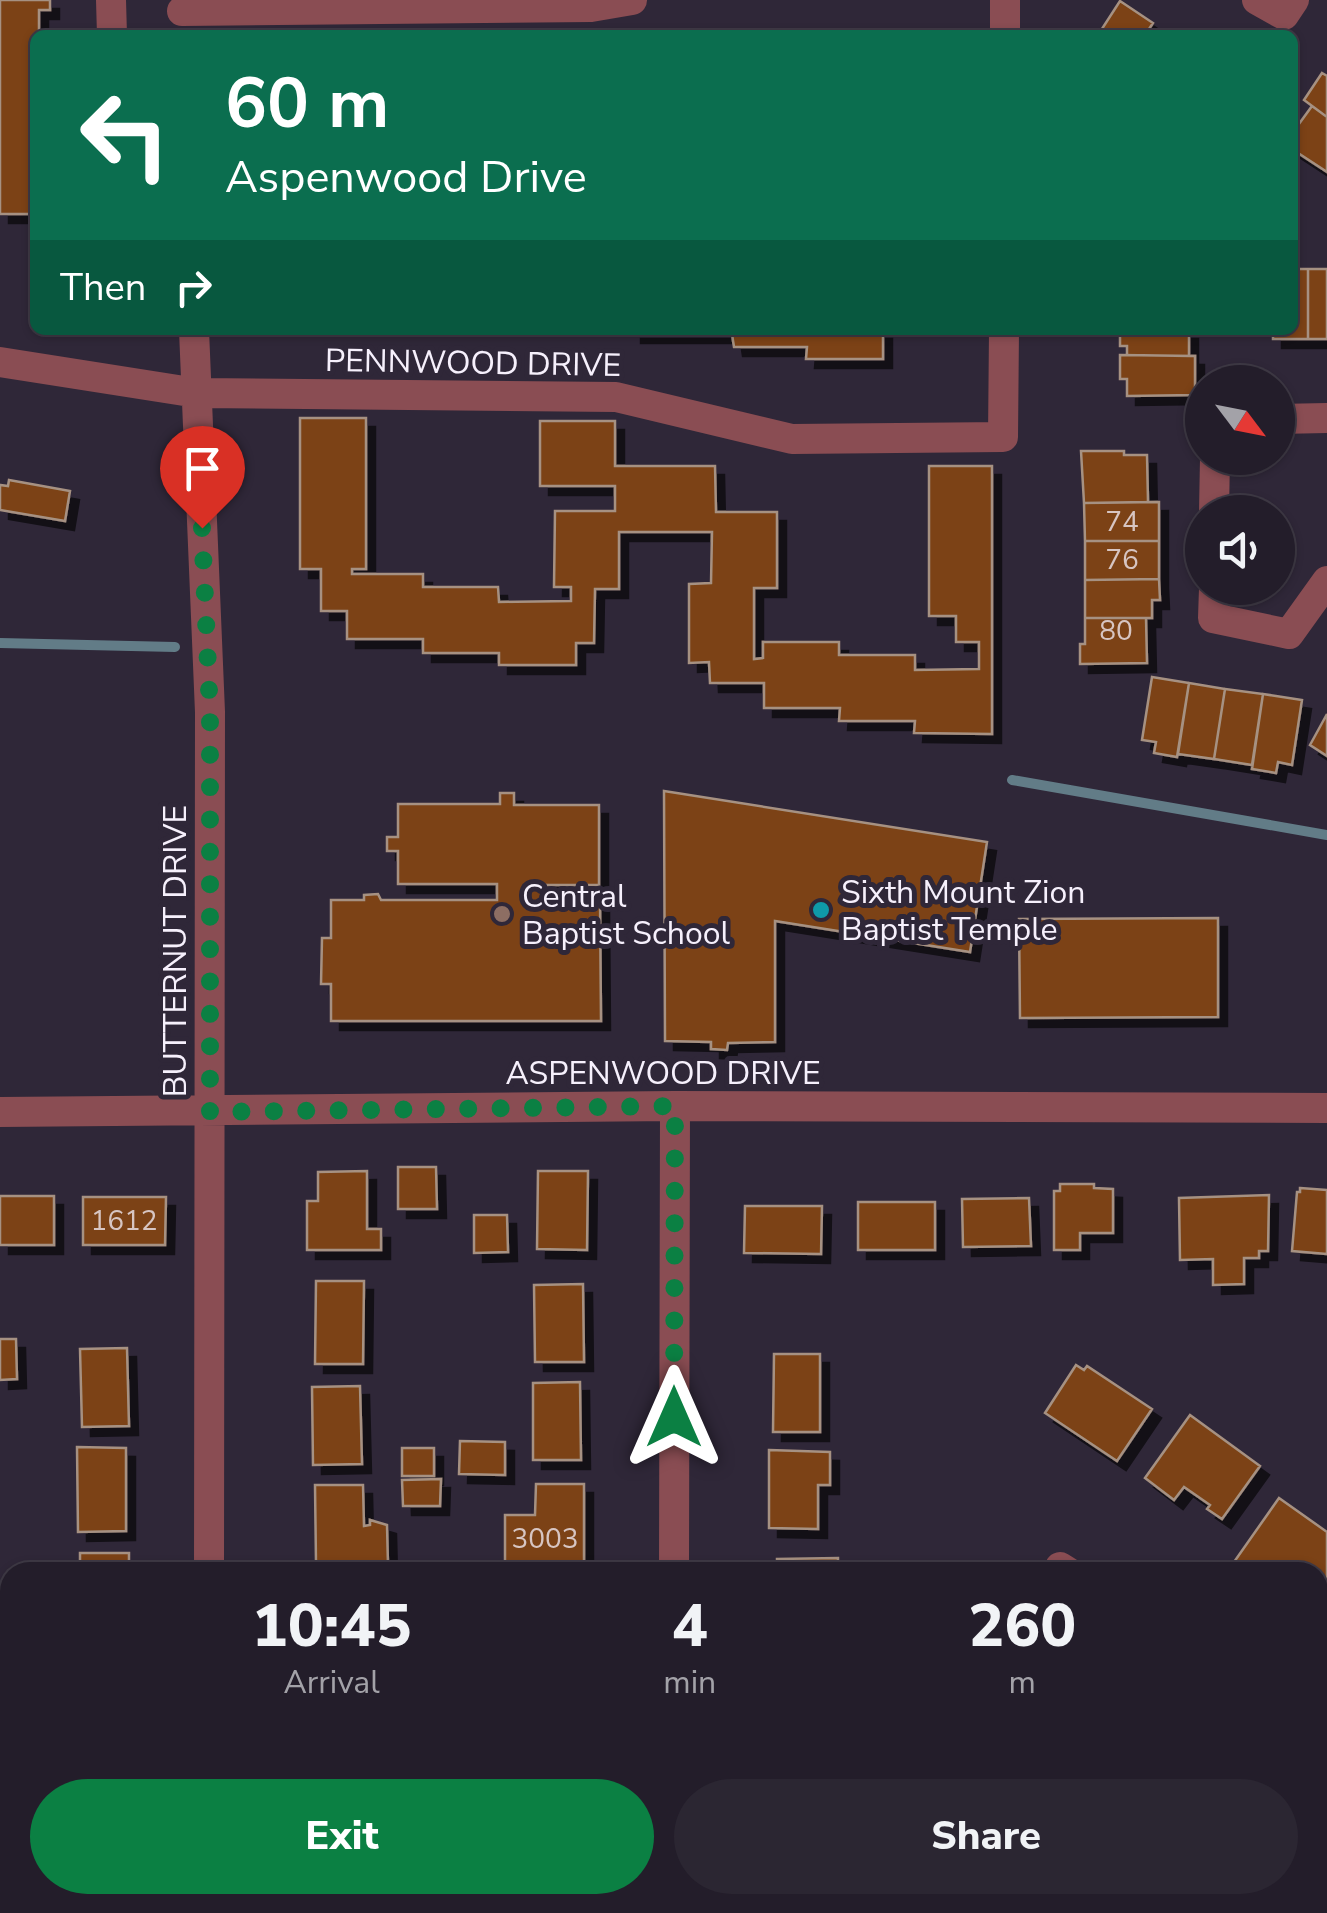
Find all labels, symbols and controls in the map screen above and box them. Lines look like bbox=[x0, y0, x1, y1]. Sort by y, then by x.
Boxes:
text: 60 m bbox=[225, 56, 389, 152]
icon: left bbox=[60, 70, 190, 200]
text: Aspenwood Drive bbox=[225, 147, 587, 208]
icon: right bbox=[166, 260, 221, 315]
text: Then bbox=[60, 262, 146, 313]
street label: PENNWOOD DRIVE bbox=[325, 339, 621, 387]
north arrow bbox=[1185, 365, 1295, 475]
map controls bbox=[1185, 365, 1295, 605]
pin bbox=[160, 426, 245, 529]
icon: arrive bbox=[175, 441, 230, 496]
button: sound bbox=[1185, 495, 1295, 605]
house number: 74 bbox=[1105, 503, 1139, 541]
house number: 76 bbox=[1105, 541, 1139, 579]
house number: 80 bbox=[1099, 612, 1133, 650]
street label: BUTTERNUT DRIVE bbox=[154, 805, 197, 1097]
place label: Sixth Mount Zion Baptist Temple bbox=[841, 871, 1085, 951]
place label: Central Baptist School bbox=[522, 875, 731, 955]
marker: Sixth Mount Zion Baptist Temple bbox=[810, 899, 832, 921]
marker: Central Baptist School bbox=[491, 903, 513, 925]
street label: ASPENWOOD DRIVE bbox=[505, 1052, 821, 1095]
house number: 1612 bbox=[90, 1202, 158, 1240]
position arrow bbox=[622, 1365, 726, 1469]
house number: 3003 bbox=[511, 1520, 579, 1558]
text: 10:45 bbox=[252, 1585, 411, 1667]
text: 4 bbox=[672, 1585, 708, 1667]
text: 260 bbox=[968, 1585, 1076, 1667]
text: Arrival bbox=[284, 1661, 380, 1704]
text: min bbox=[663, 1661, 716, 1704]
text: m bbox=[1008, 1661, 1036, 1704]
button: Exit bbox=[30, 1779, 654, 1894]
button: Share bbox=[674, 1779, 1298, 1894]

